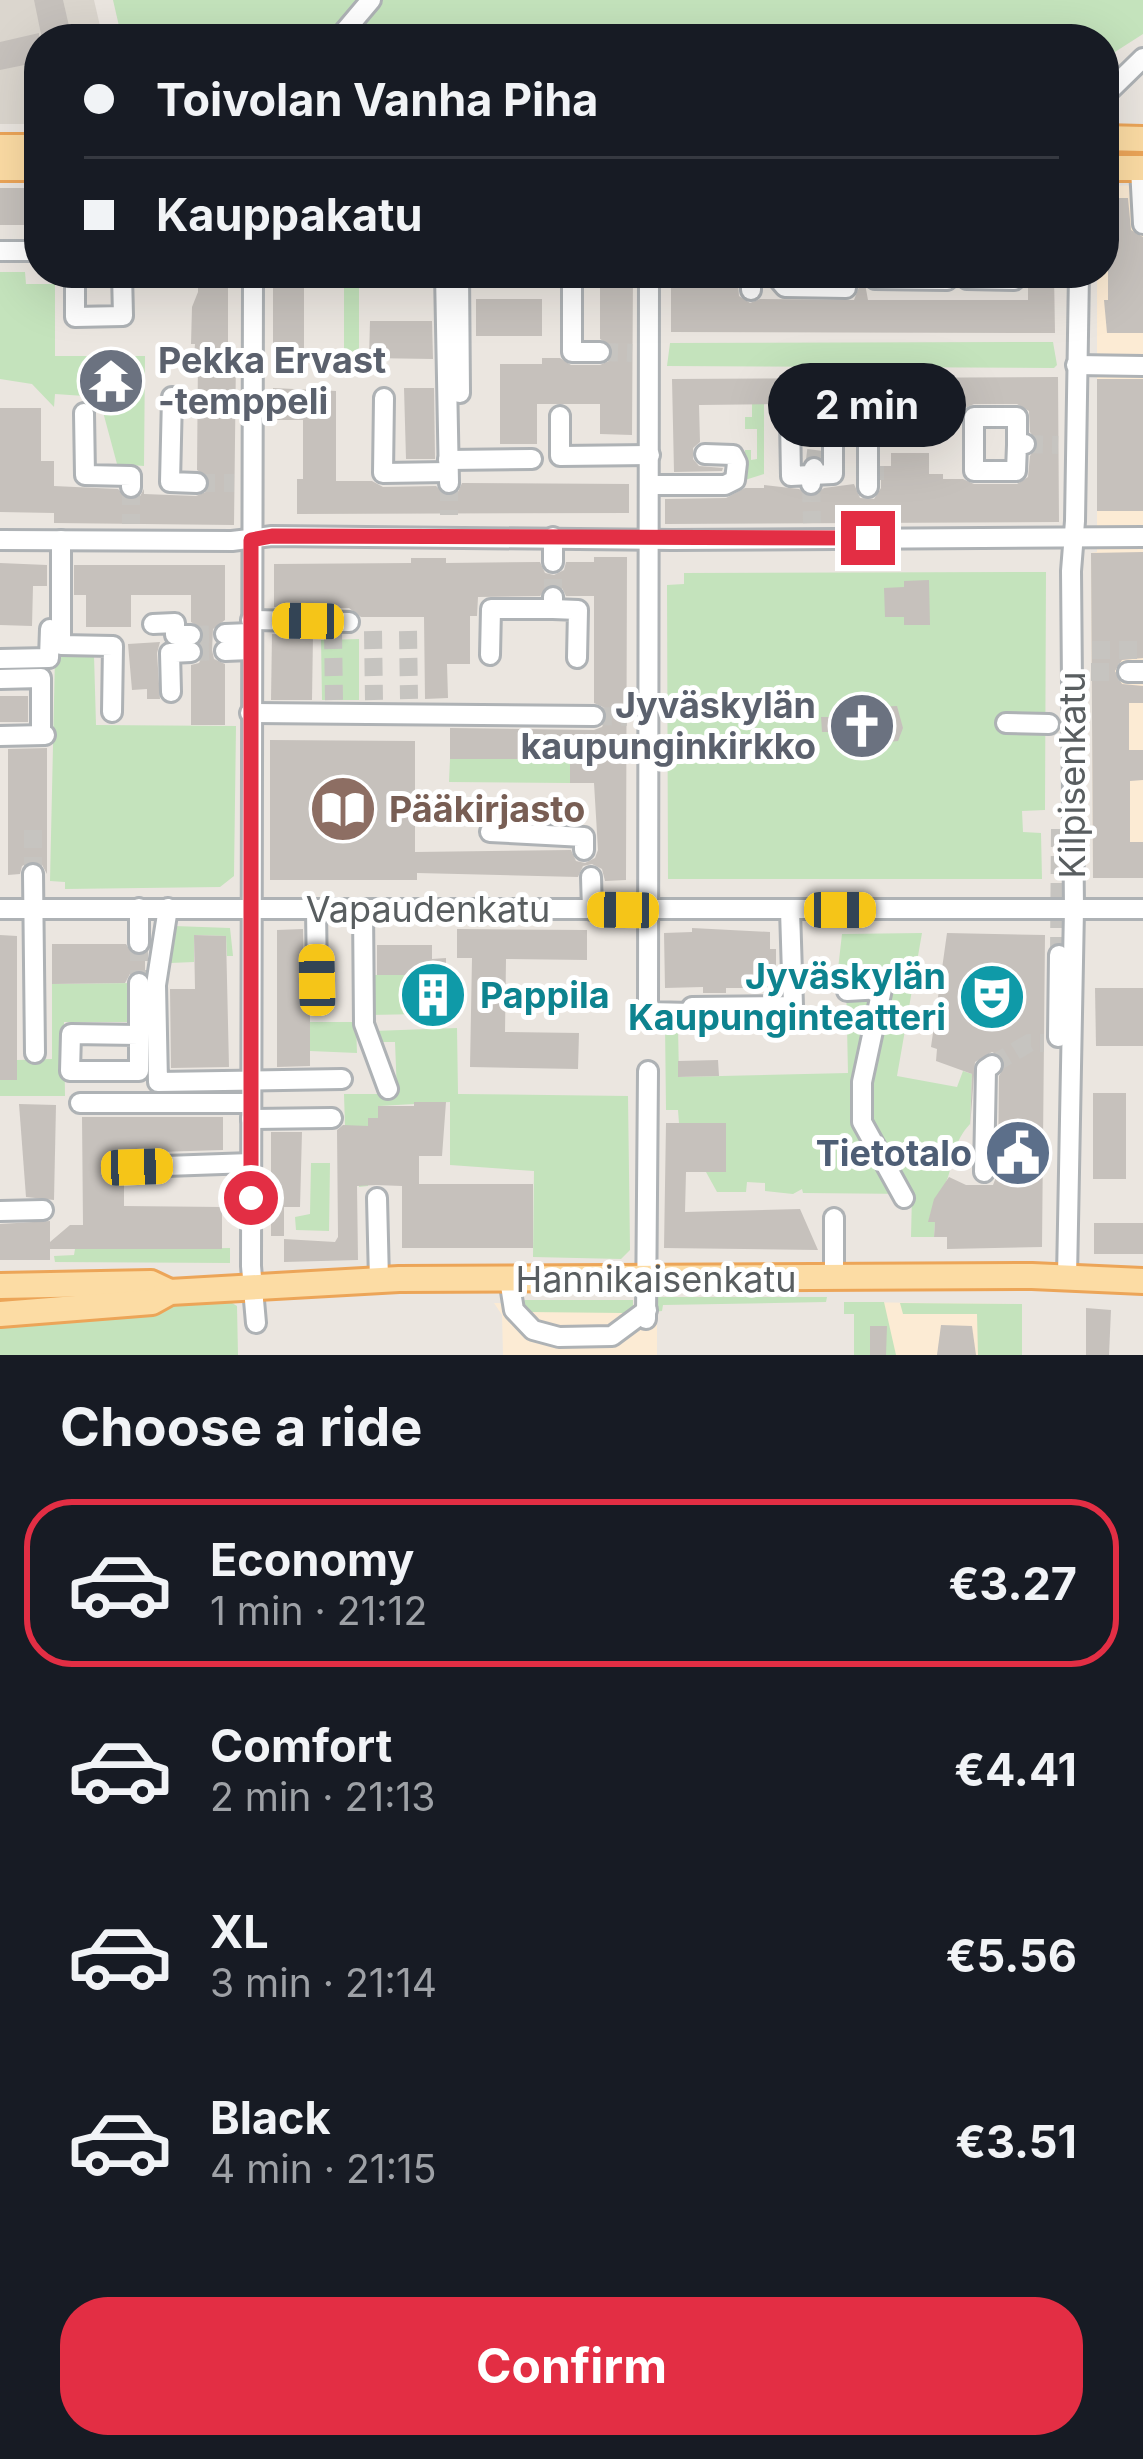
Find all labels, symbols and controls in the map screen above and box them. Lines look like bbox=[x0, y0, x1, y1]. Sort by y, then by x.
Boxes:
text: Toivolan Vanha Piha bbox=[156, 72, 598, 127]
text: Kauppakatu bbox=[156, 187, 423, 242]
place label: Pekka Ervast -temppeli bbox=[158, 338, 386, 423]
temple icon: Pekka Ervast -temppeli bbox=[76, 346, 146, 416]
callout: 2 min bbox=[769, 364, 967, 448]
text: 2 min bbox=[815, 381, 919, 428]
route end bbox=[841, 511, 895, 565]
car bbox=[272, 602, 344, 640]
street label: Kilpisenkatu bbox=[1050, 671, 1094, 879]
place label: Jyväskylän kaupunginkirkko bbox=[520, 683, 816, 768]
church icon: Jyväskylän kaupunginkirkko bbox=[827, 691, 897, 761]
library icon: Pääkirjasto bbox=[308, 774, 378, 844]
place label: Pääkirjasto bbox=[389, 787, 585, 831]
street label: Vapaudenkatu bbox=[306, 887, 550, 931]
car bbox=[587, 891, 659, 929]
car bbox=[804, 892, 876, 928]
car bbox=[298, 944, 336, 1016]
place label: Jyväskylän Kaupunginteatteri bbox=[628, 954, 946, 1039]
building icon: Pappila bbox=[398, 960, 468, 1030]
theatre icon: Jyväskylän Kaupunginteatteri bbox=[957, 962, 1027, 1032]
place label: Pappila bbox=[480, 973, 610, 1017]
public building icon: Tietotalo bbox=[983, 1118, 1053, 1188]
place label: Tietotalo bbox=[816, 1131, 972, 1175]
car bbox=[100, 1148, 174, 1186]
route start bbox=[224, 1171, 278, 1225]
street label: Hannikaisenkatu bbox=[515, 1257, 797, 1301]
text: Choose a ride bbox=[60, 1394, 422, 1459]
icon: car bbox=[66, 1529, 174, 1637]
text: Economy bbox=[210, 1532, 414, 1587]
text: €3.27 bbox=[949, 1556, 1077, 1611]
text: 1 min · 21:12 bbox=[210, 1587, 427, 1634]
icon: car bbox=[66, 1715, 174, 1823]
text: Comfort bbox=[210, 1718, 392, 1773]
text: €4.41 bbox=[954, 1742, 1077, 1797]
text: 2 min · 21:13 bbox=[210, 1773, 435, 1820]
icon: car bbox=[66, 1901, 174, 2009]
text: XL bbox=[210, 1904, 269, 1959]
text: €5.56 bbox=[946, 1928, 1077, 1983]
text: 3 min · 21:14 bbox=[210, 1959, 437, 2006]
icon: car bbox=[66, 2087, 174, 2195]
text: Black bbox=[210, 2090, 331, 2145]
text: €3.51 bbox=[955, 2114, 1077, 2169]
text: 4 min · 21:15 bbox=[210, 2145, 436, 2192]
button: Confirm bbox=[60, 2297, 1083, 2435]

